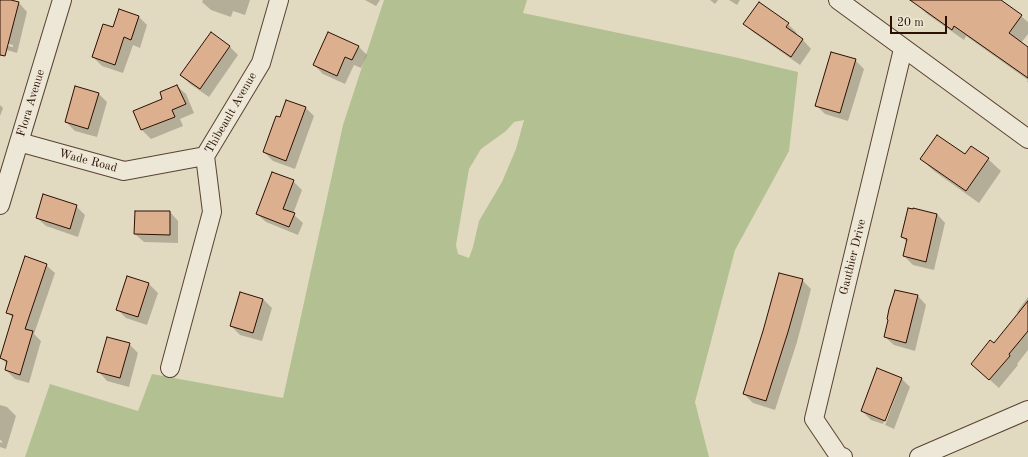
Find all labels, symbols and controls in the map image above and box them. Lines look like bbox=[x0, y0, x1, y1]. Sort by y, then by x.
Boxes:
scale bar bbox=[892, 8, 949, 34]
text: 20 m bbox=[897, 17, 924, 29]
street label: Flora Avenue bbox=[14, 68, 48, 138]
street label: Thibeault Avenue bbox=[202, 70, 260, 156]
street label: Wade Road bbox=[57, 146, 119, 176]
street label: Gauthier Drive bbox=[837, 218, 869, 296]

